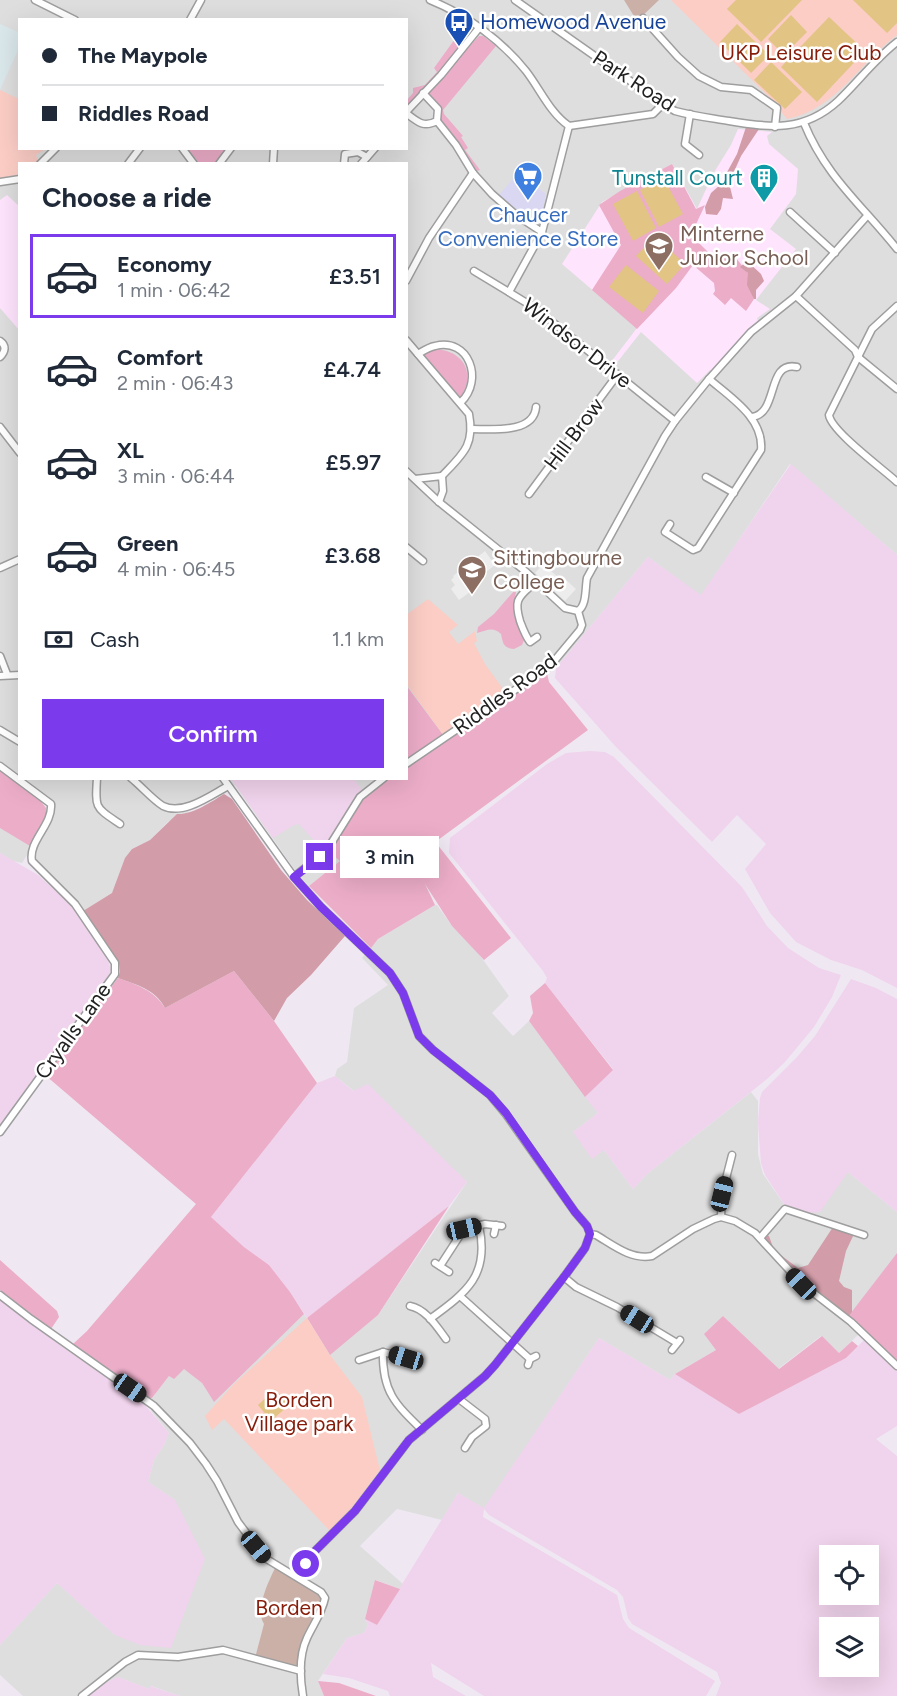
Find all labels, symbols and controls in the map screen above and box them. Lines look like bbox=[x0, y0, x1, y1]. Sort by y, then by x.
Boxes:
bus stop icon: Homewood Avenue bbox=[443, 6, 475, 48]
place label: Homewood Avenue bbox=[480, 9, 666, 34]
park label: UKP Leisure Club bbox=[720, 40, 882, 65]
text: The Maypole bbox=[78, 42, 207, 69]
street label: Park Road bbox=[588, 45, 680, 117]
text: Riddles Road bbox=[78, 100, 209, 127]
supermarket icon: Chaucer Convenience Store bbox=[512, 160, 544, 202]
building icon: Tunstall Court bbox=[748, 162, 780, 204]
place label: Tunstall Court bbox=[612, 165, 743, 190]
text: Choose a ride bbox=[42, 181, 211, 214]
place label: Chaucer Convenience Store bbox=[438, 202, 618, 251]
place label: Minterne Junior School bbox=[680, 221, 809, 270]
school or university icon: Minterne Junior School bbox=[643, 230, 675, 272]
icon: car bbox=[45, 249, 99, 303]
text: Economy bbox=[117, 251, 212, 278]
text: £3.51 bbox=[329, 263, 381, 290]
text: 1 min · 06:42 bbox=[117, 278, 231, 302]
street label: Windsor Drive bbox=[518, 292, 637, 393]
icon: car bbox=[45, 342, 99, 396]
text: Comfort bbox=[117, 344, 203, 371]
text: £4.74 bbox=[323, 356, 381, 383]
text: 2 min · 06:43 bbox=[117, 371, 233, 395]
street label: Hill Brow bbox=[539, 392, 609, 475]
icon: car bbox=[45, 435, 99, 489]
text: XL bbox=[117, 437, 144, 464]
text: £5.97 bbox=[326, 449, 381, 476]
text: 3 min · 06:44 bbox=[117, 464, 235, 488]
icon: car bbox=[45, 528, 99, 582]
text: Green bbox=[117, 530, 179, 557]
text: £3.68 bbox=[325, 542, 381, 569]
place label: Sittingbourne College bbox=[493, 545, 622, 594]
school or university icon: Sittingbourne College bbox=[456, 554, 488, 596]
text: 4 min · 06:45 bbox=[117, 557, 235, 581]
icon: cash bbox=[42, 623, 75, 656]
text: Cash bbox=[90, 626, 140, 653]
text: 1.1 km bbox=[332, 627, 384, 651]
street label: Riddles Road bbox=[448, 648, 561, 740]
button: Confirm bbox=[42, 699, 384, 768]
callout: 3 min bbox=[341, 836, 440, 878]
route end bbox=[306, 843, 333, 870]
text: 3 min bbox=[365, 845, 414, 869]
street label: Cryalls Lane bbox=[29, 978, 116, 1084]
car bbox=[709, 1174, 735, 1214]
car bbox=[444, 1216, 484, 1242]
car bbox=[782, 1265, 820, 1303]
car bbox=[617, 1302, 657, 1336]
car bbox=[386, 1344, 426, 1372]
car bbox=[110, 1370, 150, 1406]
park label: Borden Village park bbox=[245, 1387, 354, 1436]
car bbox=[238, 1527, 274, 1567]
map controls bbox=[819, 1545, 879, 1677]
button: locate bbox=[819, 1545, 879, 1605]
route start bbox=[292, 1550, 319, 1577]
park label: Borden bbox=[255, 1595, 323, 1620]
button: layers bbox=[819, 1617, 879, 1677]

